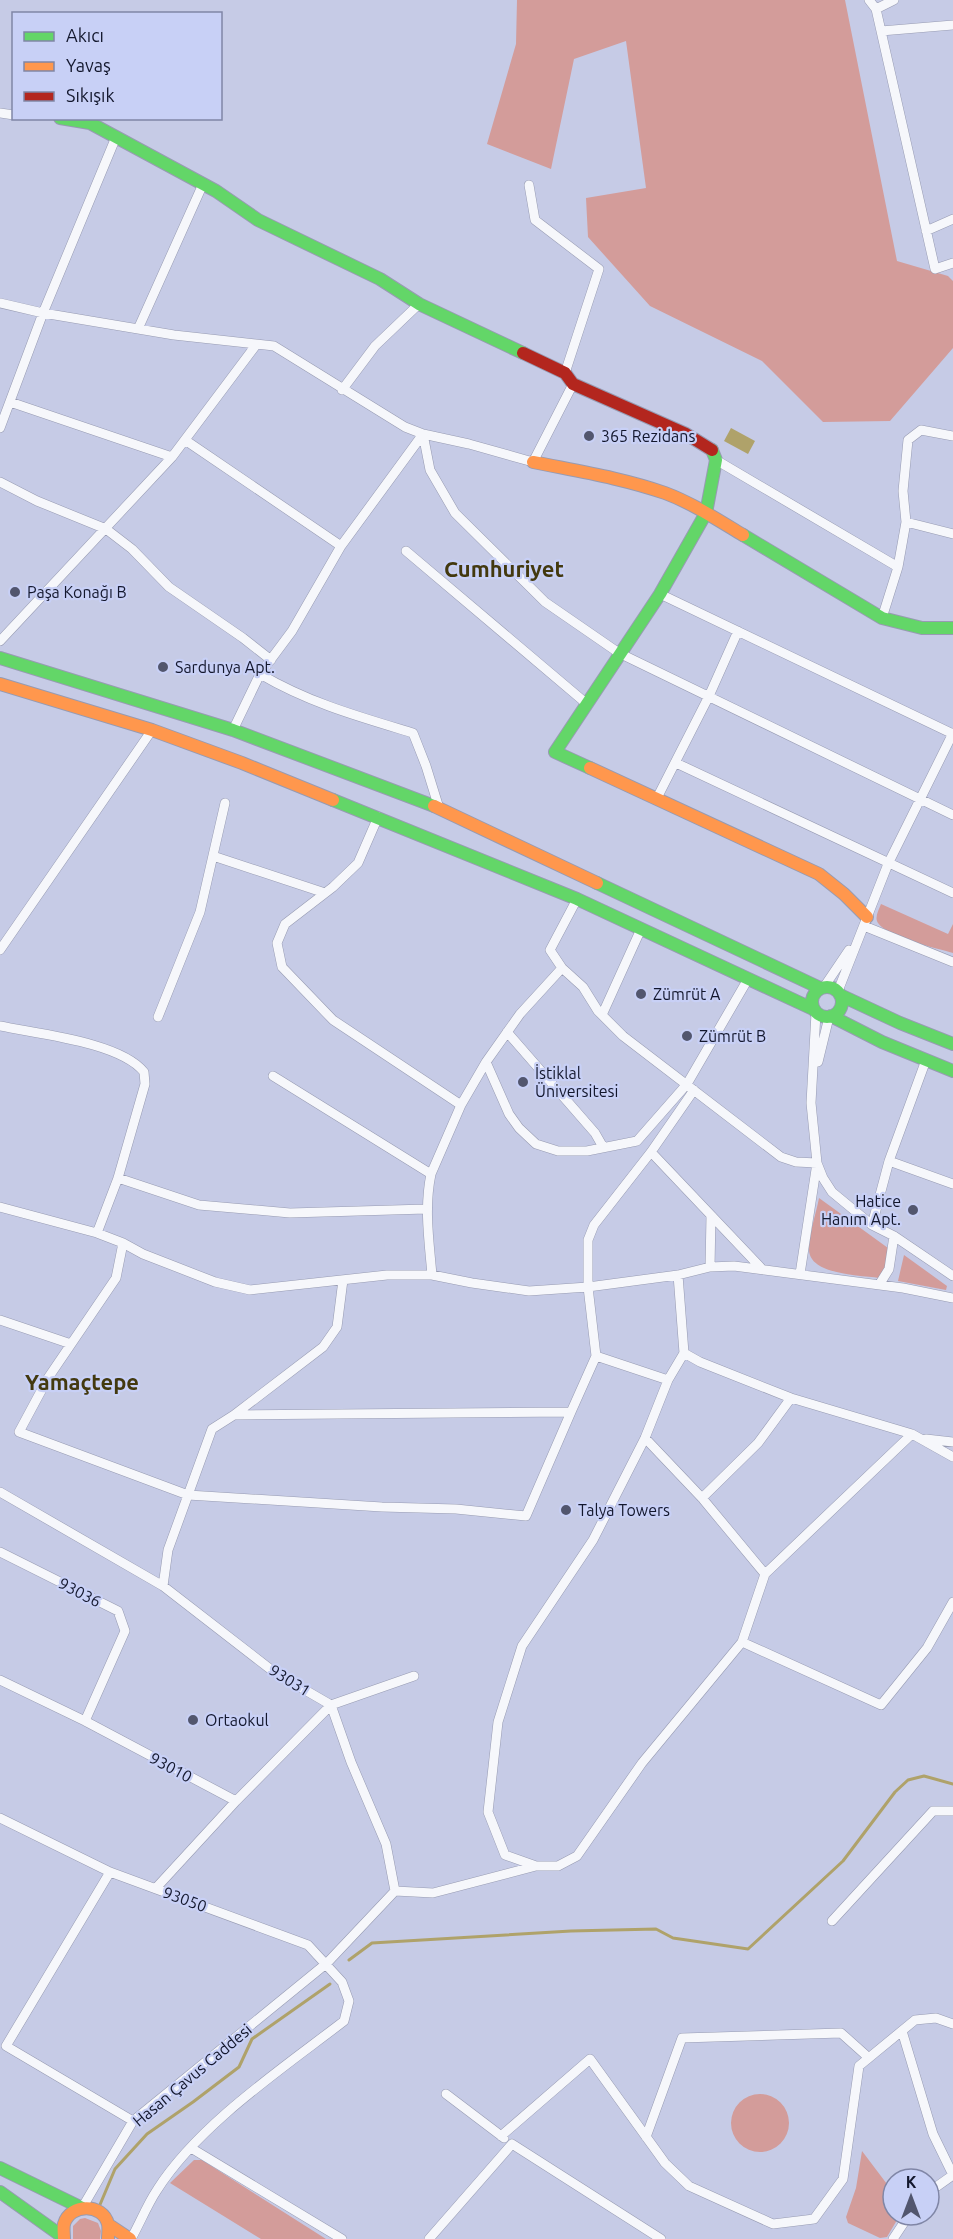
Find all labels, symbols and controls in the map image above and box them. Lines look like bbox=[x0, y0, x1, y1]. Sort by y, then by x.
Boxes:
legend bbox=[12, 12, 222, 120]
text: Akıcı bbox=[66, 25, 104, 45]
text: Yavaş bbox=[66, 55, 111, 75]
text: Sıkışık bbox=[66, 85, 115, 105]
place label: 365 Rezidans bbox=[601, 427, 695, 445]
marker: 365 Rezidans bbox=[582, 429, 596, 443]
district label: Cumhuriyet bbox=[444, 556, 564, 581]
place label: Paşa Konağı B bbox=[27, 583, 127, 601]
marker: Paşa Konağı B bbox=[8, 585, 22, 599]
place label: Sardunya Apt. bbox=[175, 658, 275, 676]
marker: Sardunya Apt. bbox=[156, 660, 170, 674]
place label: Zümrüt A bbox=[653, 985, 721, 1003]
marker: Zümrüt A bbox=[634, 987, 648, 1001]
place label: Zümrüt B bbox=[699, 1027, 766, 1045]
marker: Zümrüt B bbox=[680, 1029, 694, 1043]
place label: İstiklal Üniversitesi bbox=[535, 1064, 618, 1100]
marker: İstiklal Üniversitesi bbox=[516, 1075, 530, 1089]
place label: Hatice Hanım Apt. bbox=[821, 1192, 901, 1228]
marker: Hatice Hanım Apt. bbox=[906, 1203, 920, 1217]
district label: Yamaçtepe bbox=[25, 1369, 139, 1395]
place label: Talya Towers bbox=[578, 1501, 670, 1519]
marker: Talya Towers bbox=[559, 1503, 573, 1517]
street label: 93036 bbox=[56, 1574, 104, 1610]
street label: 93031 bbox=[266, 1660, 314, 1700]
place label: Ortaokul bbox=[205, 1711, 269, 1729]
marker: Ortaokul bbox=[186, 1713, 200, 1727]
street label: 93010 bbox=[147, 1748, 195, 1786]
street label: 93050 bbox=[161, 1883, 209, 1915]
street label: Hasan Çavus Caddesi bbox=[129, 2020, 255, 2130]
north arrow bbox=[881, 2167, 941, 2227]
text: K bbox=[906, 2173, 917, 2191]

